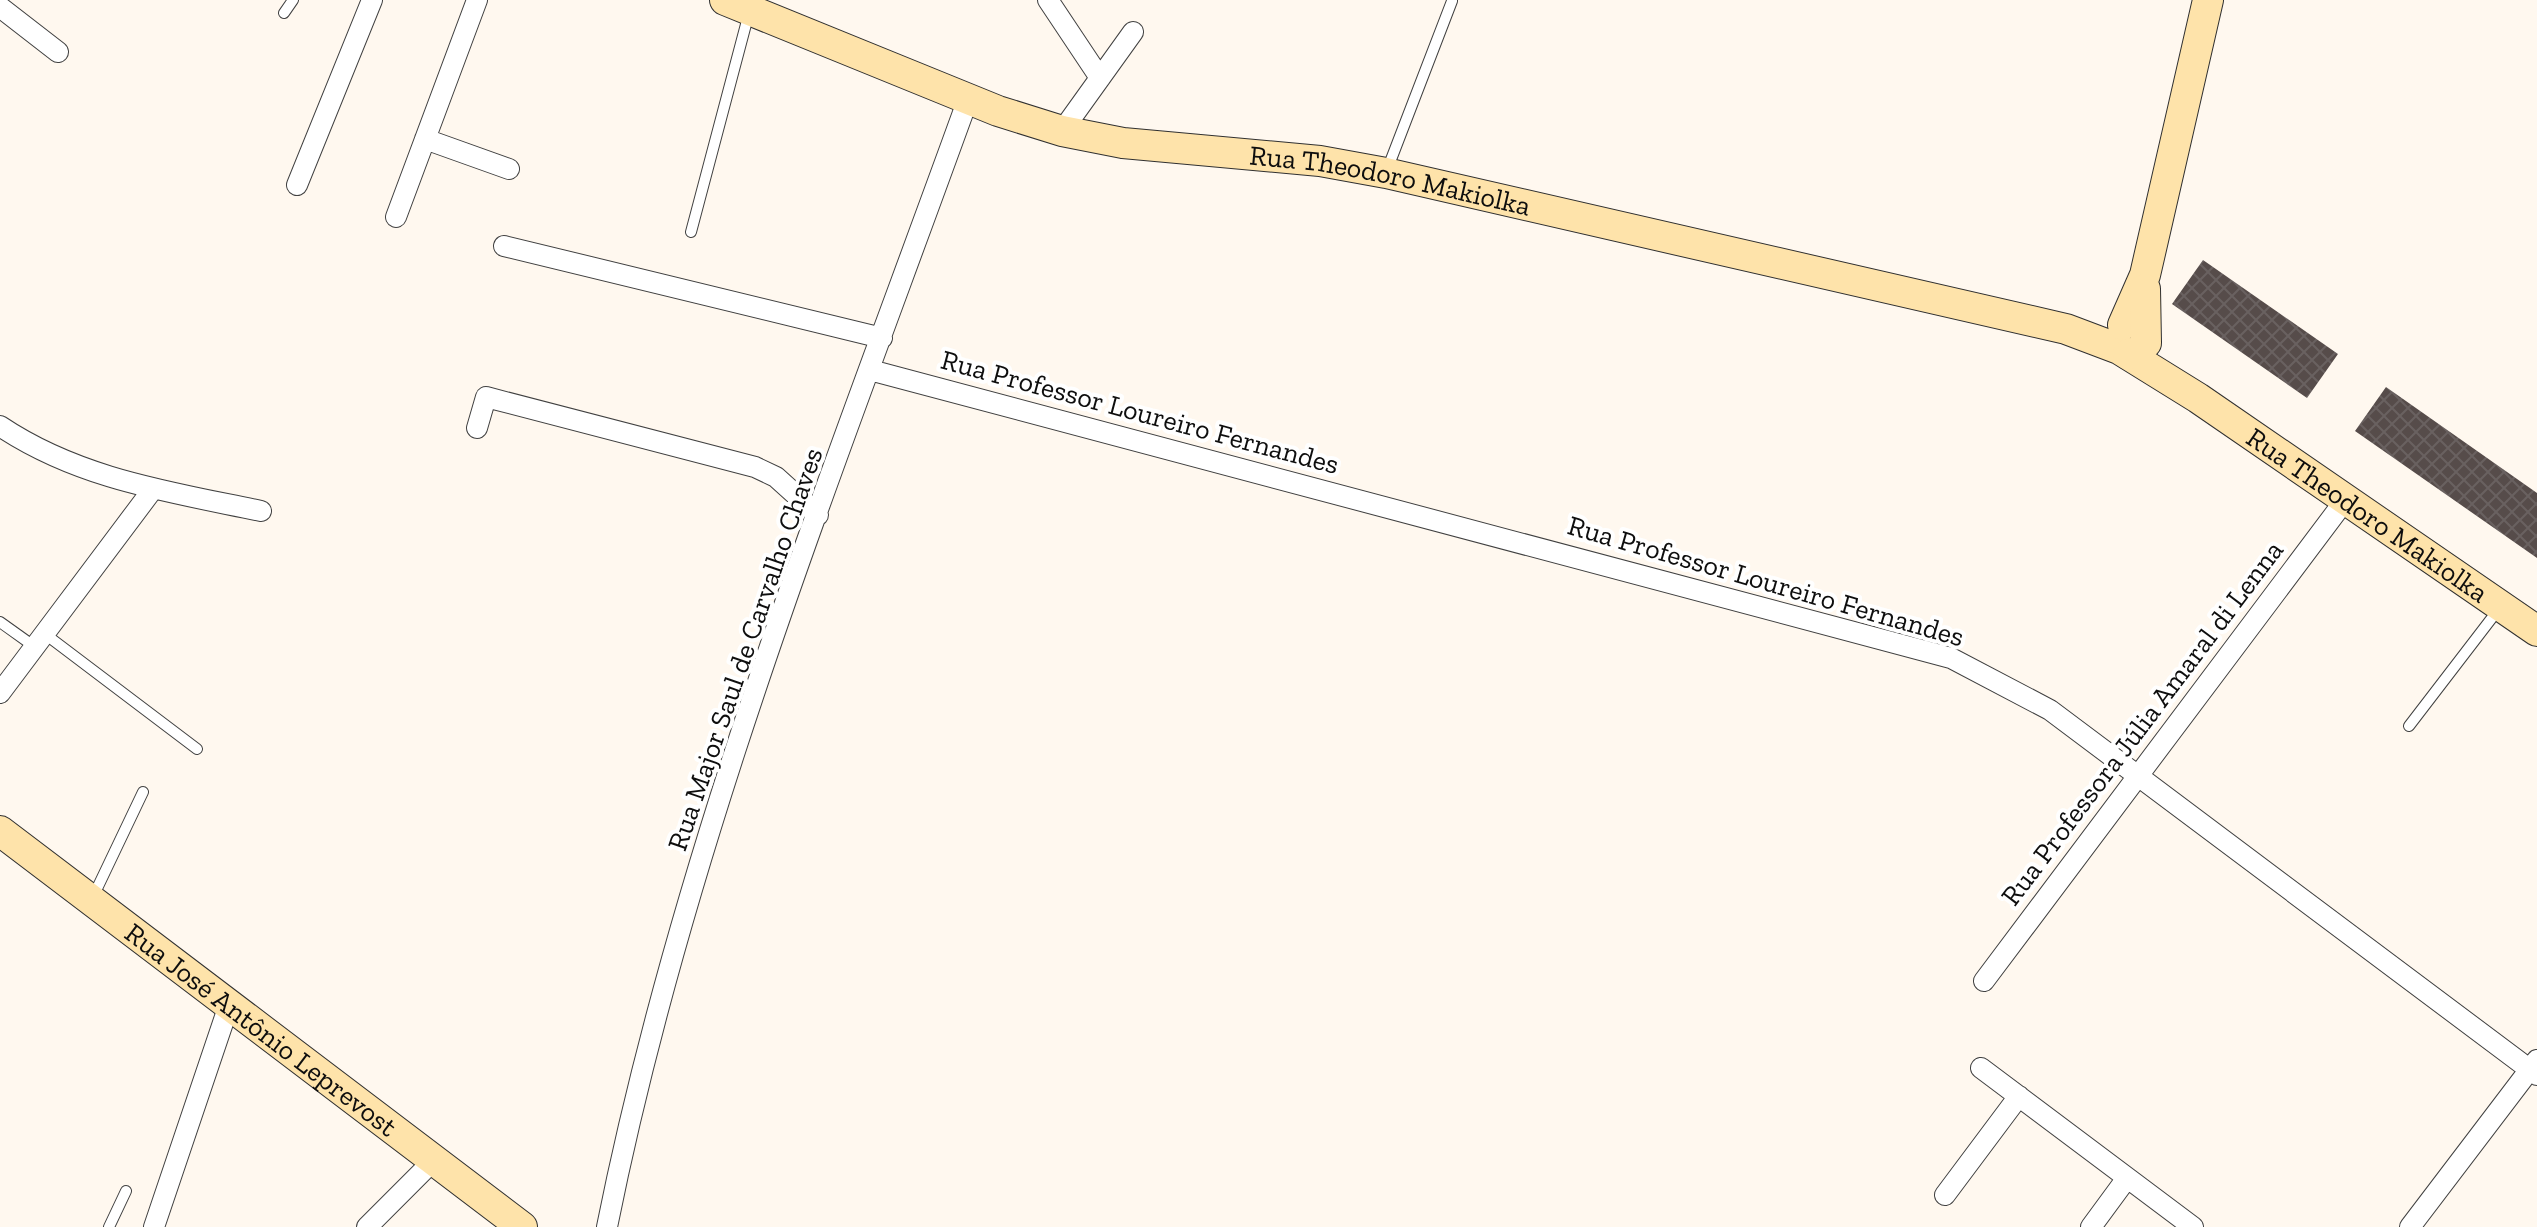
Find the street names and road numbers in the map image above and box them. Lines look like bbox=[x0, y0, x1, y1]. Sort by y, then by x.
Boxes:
street label: Rua Theodoro Makiolka bbox=[1248, 138, 1534, 222]
street label: Rua Professor Loureiro Fernandes bbox=[937, 343, 1343, 481]
street label: Rua Theodoro Makiolka bbox=[2241, 420, 2495, 609]
street label: Rua Major Saul de Carvalho Chaves bbox=[660, 443, 830, 855]
street label: Rua Professor Loureiro Fernandes bbox=[1564, 509, 1968, 653]
street label: Rua Professora Júlia Amaral di Lenna bbox=[1994, 534, 2290, 912]
street label: Rua José Antônio Leprevost bbox=[119, 916, 404, 1143]

